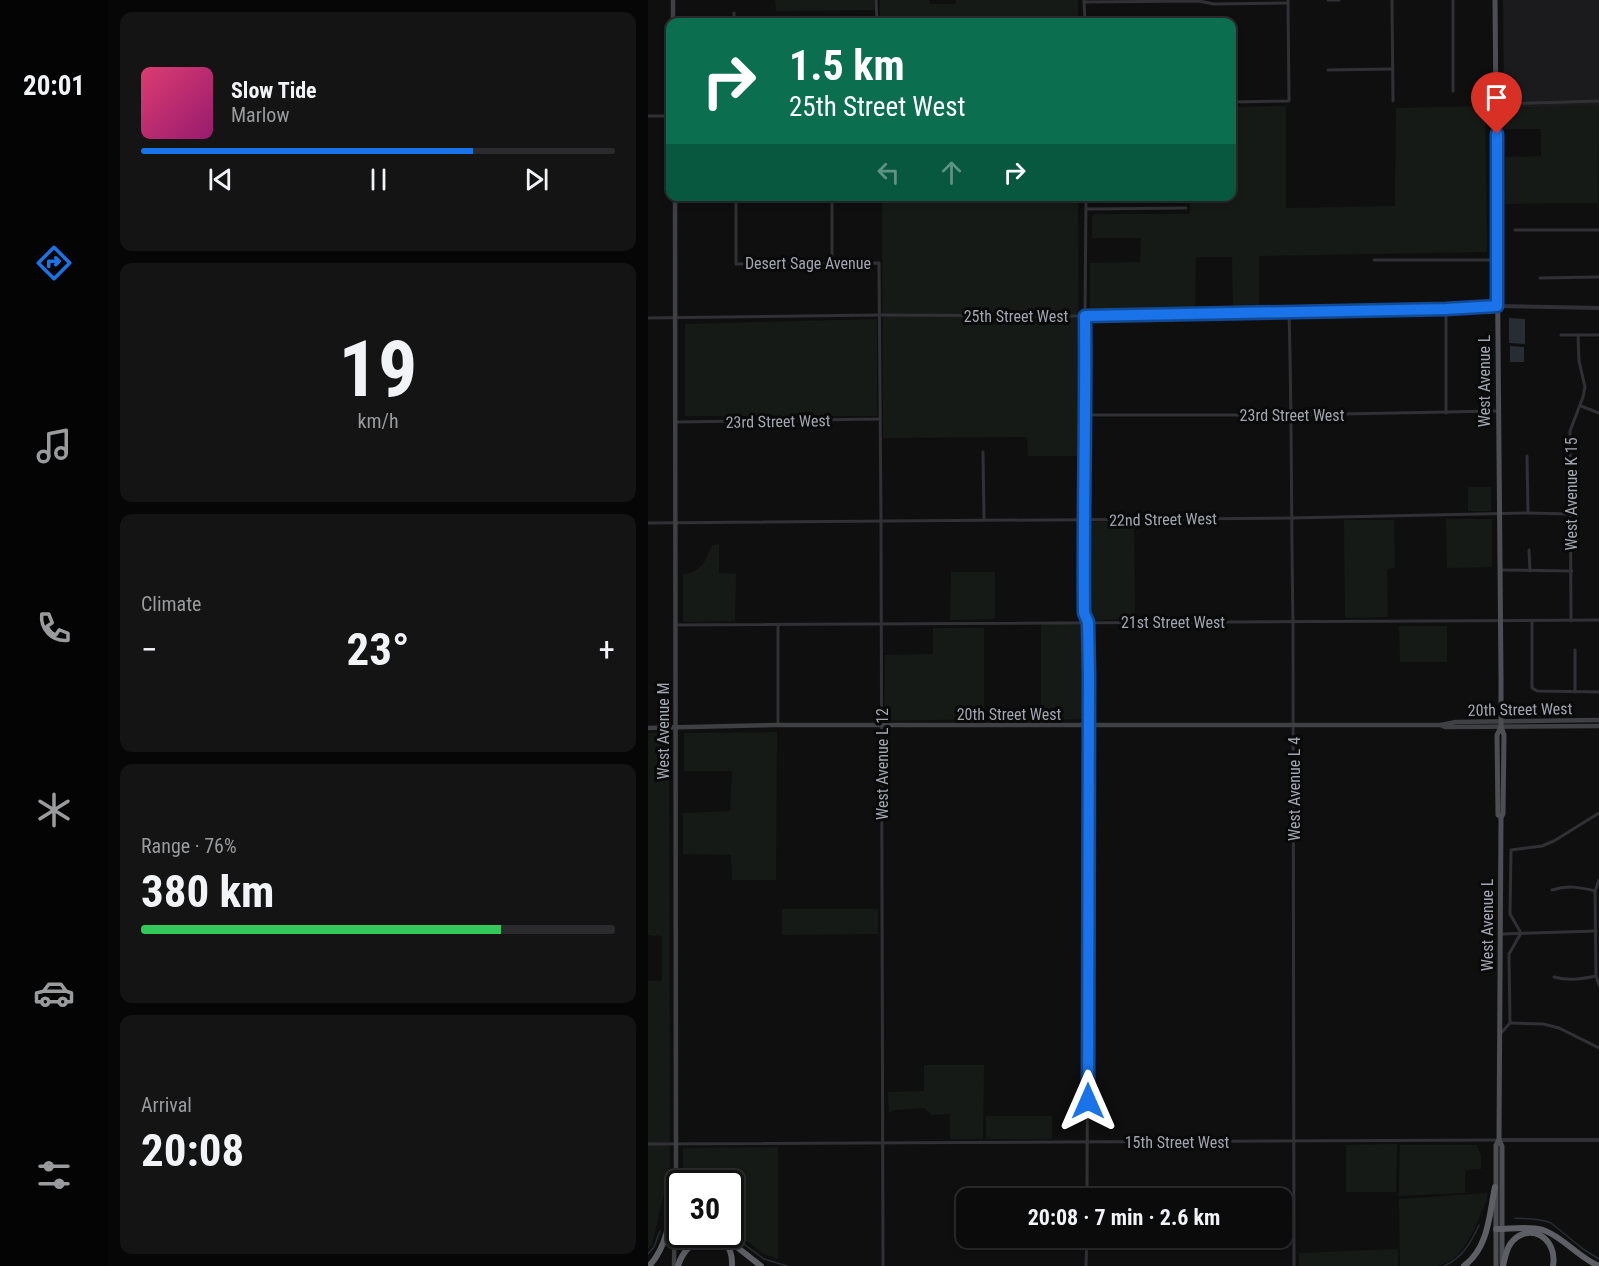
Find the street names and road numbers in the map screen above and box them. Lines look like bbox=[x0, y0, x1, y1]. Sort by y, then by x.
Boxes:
street label: Desert Sage Avenue bbox=[745, 254, 871, 273]
street label: 25th Street West bbox=[964, 307, 1069, 326]
street label: West Avenue L bbox=[1475, 334, 1494, 427]
street label: 23rd Street West bbox=[1240, 406, 1345, 425]
street label: 23rd Street West bbox=[725, 411, 831, 432]
street label: West Avenue K 15 bbox=[1562, 437, 1581, 551]
street label: 22nd Street West bbox=[1109, 509, 1217, 530]
street label: 21st Street West bbox=[1121, 613, 1225, 632]
street label: West Avenue M bbox=[654, 683, 673, 779]
street label: 20th Street West bbox=[1468, 699, 1573, 720]
street label: 20th Street West bbox=[957, 705, 1062, 724]
street label: West Avenue L 12 bbox=[873, 708, 892, 820]
street label: West Avenue L 4 bbox=[1285, 737, 1304, 841]
street label: West Avenue L bbox=[1478, 878, 1497, 971]
street label: 15th Street West bbox=[1125, 1133, 1230, 1152]

